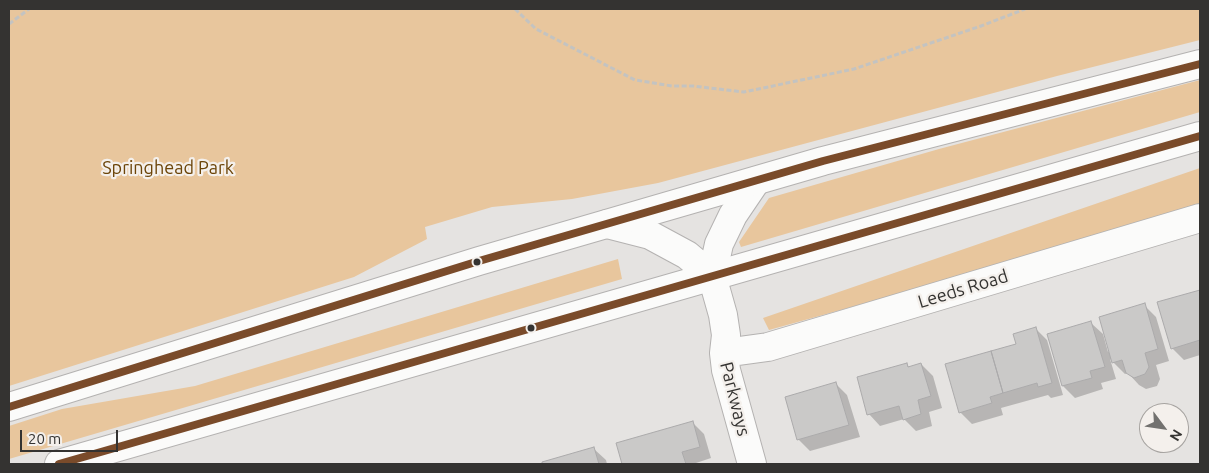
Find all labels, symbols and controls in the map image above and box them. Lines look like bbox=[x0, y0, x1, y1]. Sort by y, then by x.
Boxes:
park label: Springhead Park bbox=[102, 157, 234, 179]
unlabelled marker bbox=[472, 257, 482, 267]
street label: Leeds Road bbox=[915, 265, 1011, 313]
unlabelled marker bbox=[526, 323, 536, 333]
street label: Parkways bbox=[715, 360, 755, 438]
north arrow bbox=[1139, 403, 1189, 453]
scale bar bbox=[22, 420, 120, 452]
text: N bbox=[1166, 427, 1186, 444]
text: 20 m bbox=[28, 430, 61, 447]

